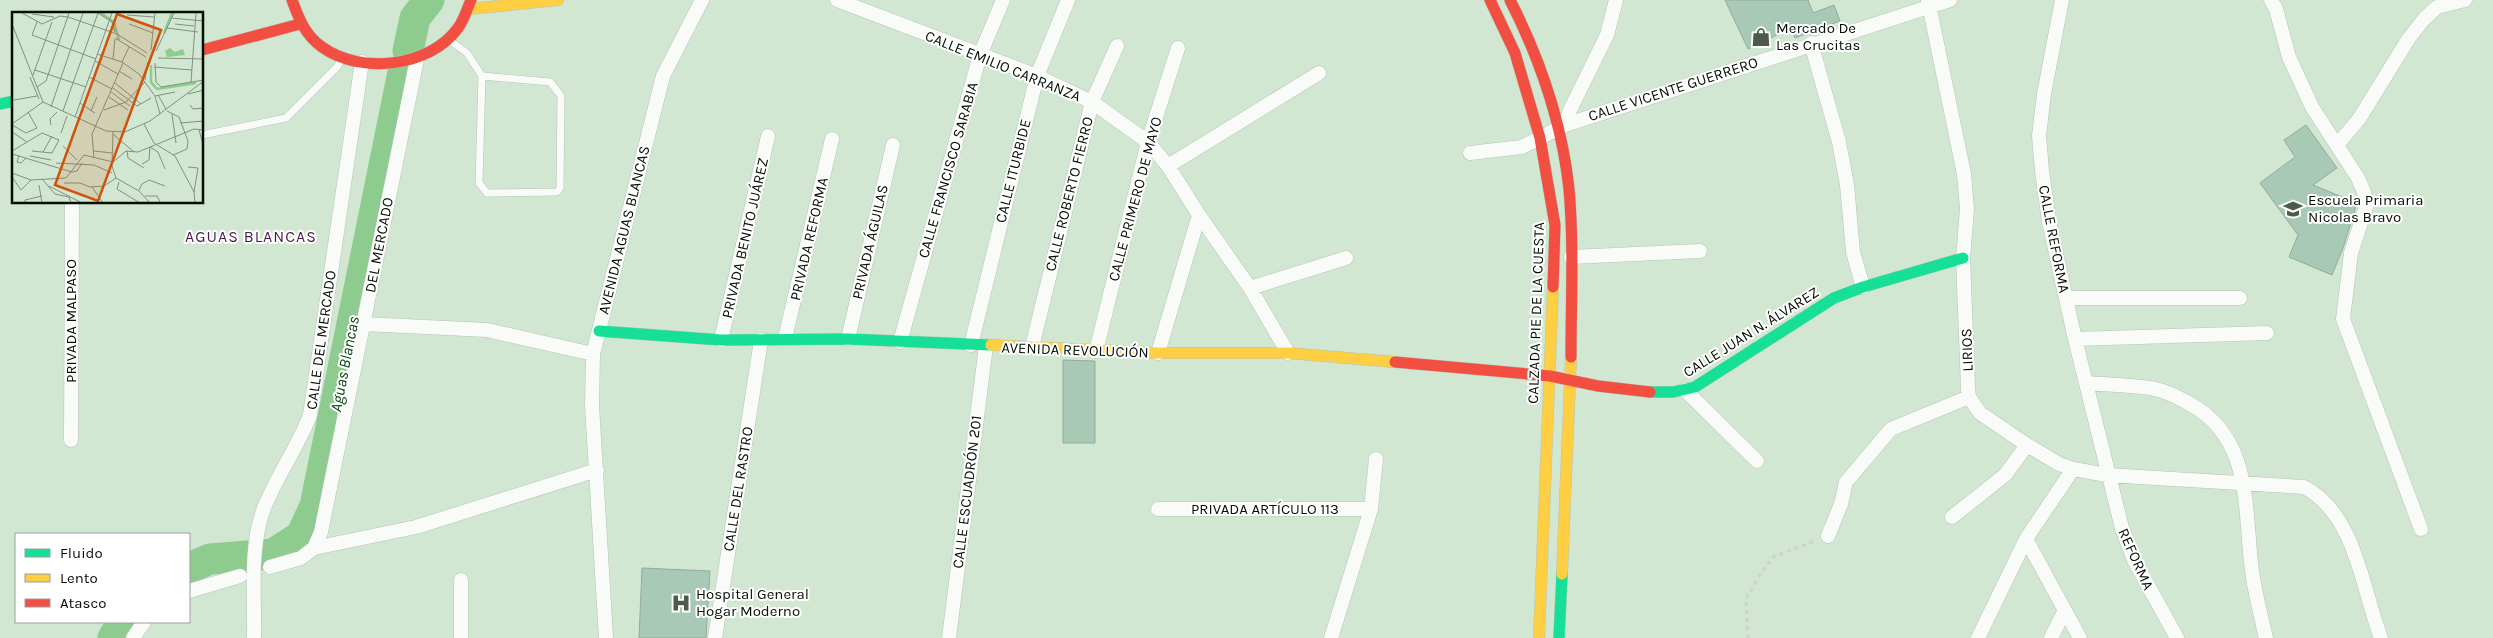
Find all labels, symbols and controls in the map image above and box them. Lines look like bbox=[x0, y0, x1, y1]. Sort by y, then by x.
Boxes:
inset map bbox=[12, 12, 204, 204]
place label: Mercado De Las Crucitas bbox=[1776, 19, 1860, 54]
shop icon: Mercado De Las Crucitas bbox=[1750, 26, 1772, 48]
street label: CALLE EMILIO CARRANZA bbox=[923, 27, 1084, 106]
street label: CALLE VICENTE GUERRERO bbox=[1586, 53, 1760, 125]
street label: CALLE FRANCISCO SARABIA bbox=[914, 80, 982, 260]
street label: CALLE ROBERTO FIERRO bbox=[1041, 115, 1097, 273]
street label: CALLE PRIMERO DE MAYO bbox=[1104, 115, 1166, 283]
street label: CALLE ITURBIDE bbox=[991, 117, 1035, 225]
street label: AVENIDA AGUAS BLANCAS bbox=[594, 144, 654, 316]
street label: PRIVADA BENITO JUÁREZ bbox=[718, 156, 772, 320]
street label: PRIVADA REFORMA bbox=[786, 175, 832, 302]
street label: PRIVADA ÁGUILAS bbox=[848, 183, 892, 301]
street label: CALLE REFORMA bbox=[2035, 184, 2073, 295]
place label: Escuela Primaria Nicolas Bravo bbox=[2308, 191, 2424, 226]
street label: DEL MERCADO bbox=[361, 196, 397, 294]
school or university icon: Escuela Primaria Nicolas Bravo bbox=[2282, 198, 2304, 220]
street label: CALZADA PIE DE LA CUESTA bbox=[1524, 221, 1548, 404]
district label: AGUAS BLANCAS bbox=[185, 227, 317, 246]
street label: PRIVADA MALPASO bbox=[62, 259, 80, 383]
street label: CALLE DEL MERCADO bbox=[302, 269, 340, 411]
street label: CALLE JUAN N. ÁLVAREZ bbox=[1680, 283, 1822, 381]
water label: Aguas Blancas bbox=[326, 314, 363, 414]
street label: LIRIOS bbox=[1957, 328, 1977, 372]
street label: AVENIDA REVOLUCIÓN bbox=[1001, 338, 1149, 362]
street label: CALLE ESCUADRÓN 201 bbox=[949, 414, 985, 570]
street label: CALLE DEL RASTRO bbox=[719, 425, 757, 553]
street label: PRIVADA ARTÍCULO 113 bbox=[1191, 500, 1339, 518]
street label: REFORMA bbox=[2114, 525, 2158, 593]
legend bbox=[15, 533, 190, 623]
text: Fluido bbox=[60, 544, 103, 562]
text: Lento bbox=[60, 569, 98, 587]
place label: Hospital General Hogar Moderno bbox=[696, 585, 809, 620]
hospital icon: Hospital General Hogar Moderno bbox=[670, 592, 692, 614]
text: Atasco bbox=[60, 594, 106, 612]

